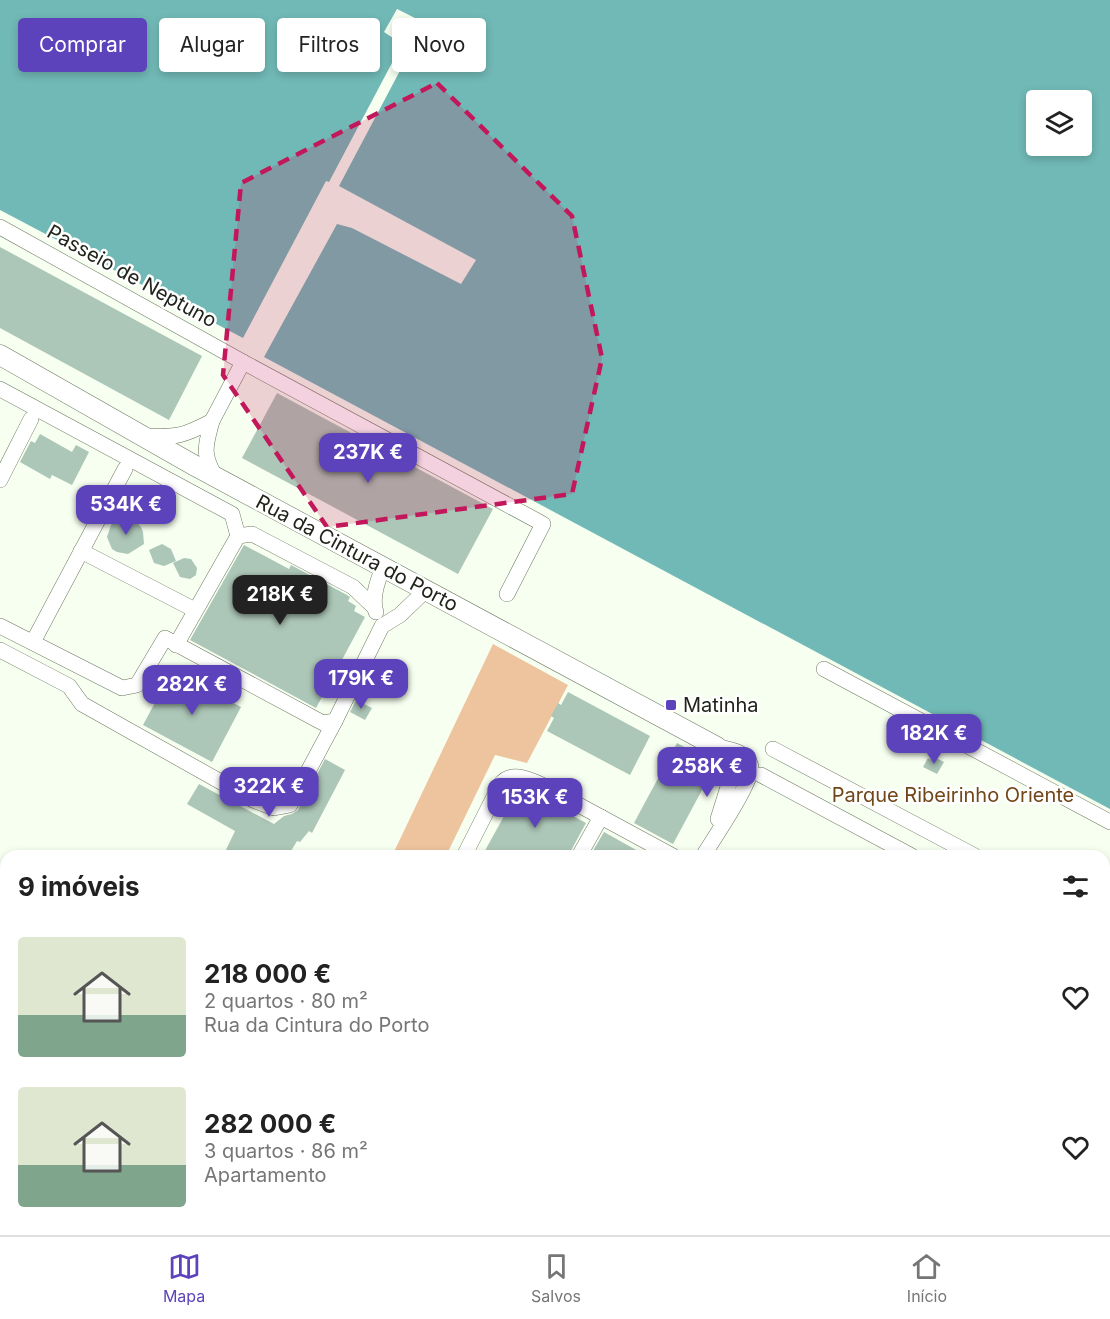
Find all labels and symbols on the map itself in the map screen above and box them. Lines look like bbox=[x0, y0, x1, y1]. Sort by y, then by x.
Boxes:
street label: Passeio de Neptuno bbox=[43, 219, 221, 333]
pin: 237K € bbox=[319, 433, 417, 484]
pin: 534K € bbox=[77, 485, 175, 536]
street label: Rua da Cintura do Porto bbox=[252, 489, 462, 617]
pin: 218K € bbox=[231, 575, 329, 626]
pin: 179K € bbox=[312, 659, 410, 710]
pin: 282K € bbox=[143, 665, 241, 716]
place label: Matinha bbox=[683, 693, 759, 717]
marker: Matinha bbox=[664, 698, 678, 712]
pin: 182K € bbox=[885, 714, 983, 765]
pin: 258K € bbox=[658, 747, 756, 798]
pin: 322K € bbox=[220, 767, 318, 818]
pin: 153K € bbox=[486, 778, 584, 829]
park label: Parque Ribeirinho Oriente bbox=[832, 783, 1074, 807]

